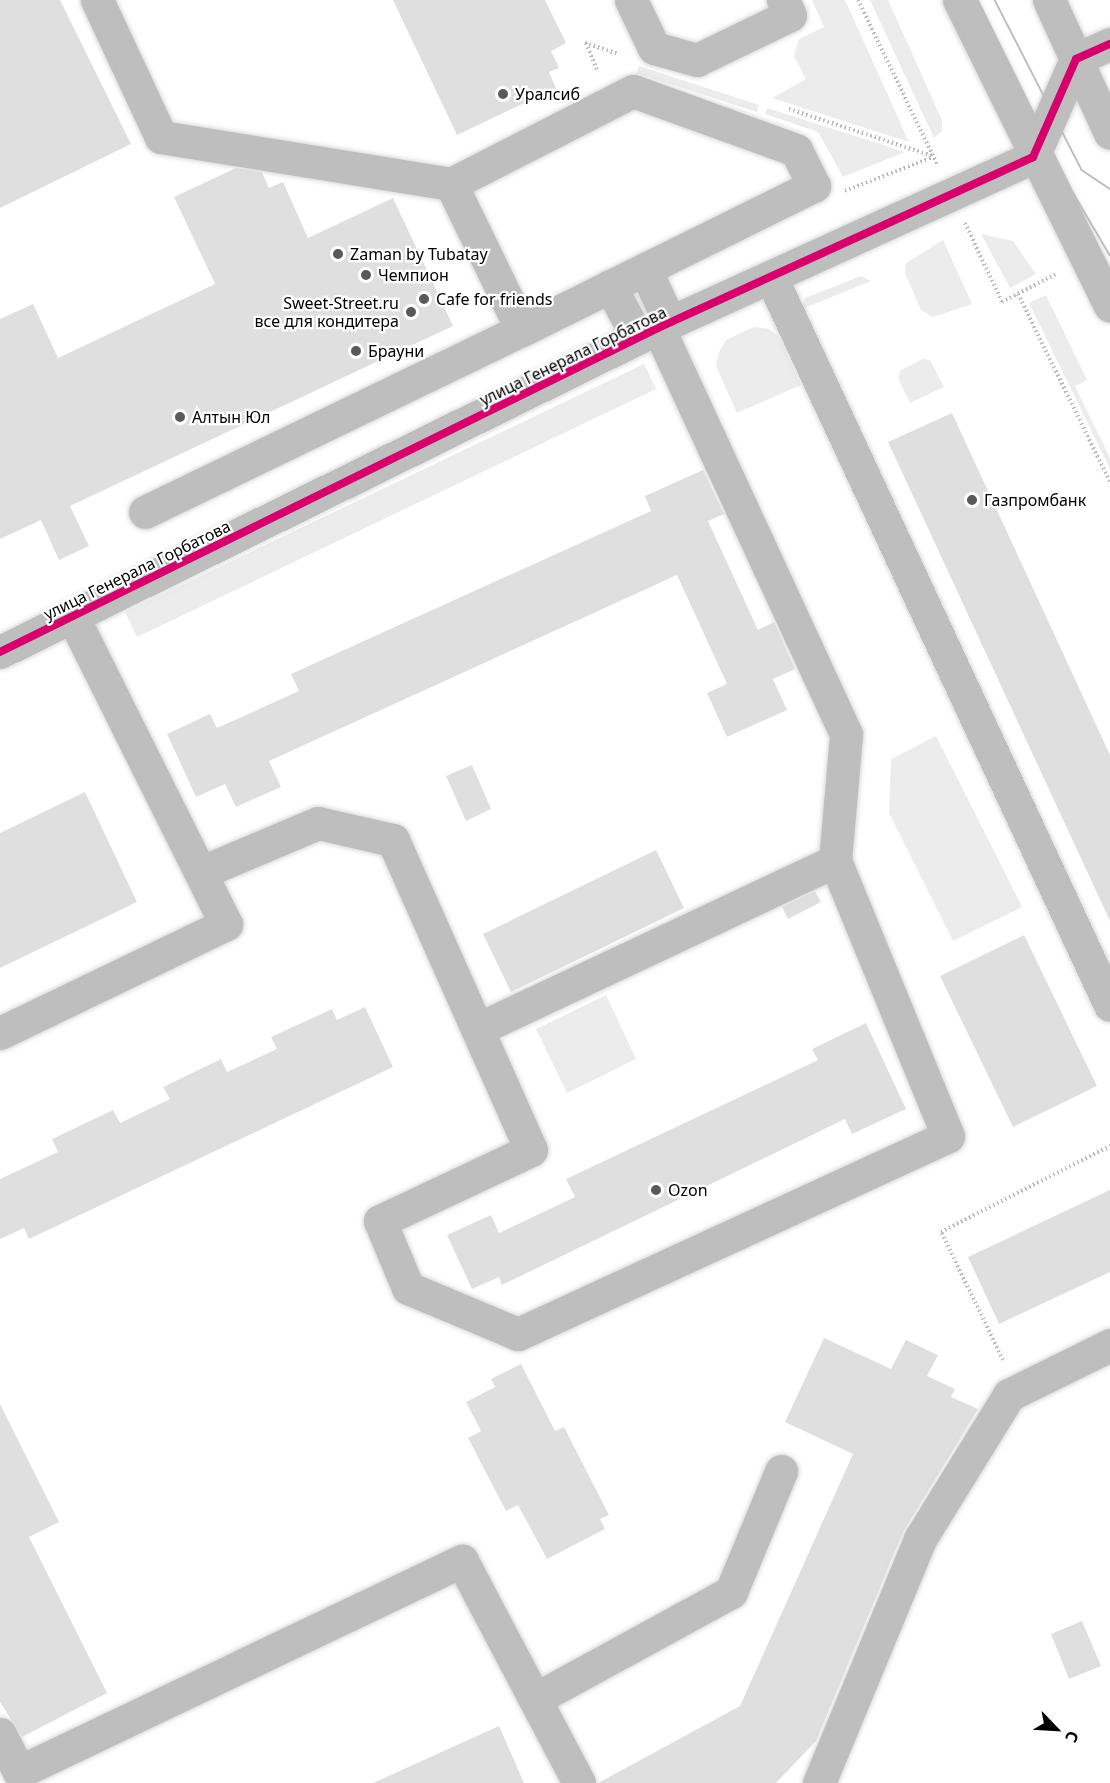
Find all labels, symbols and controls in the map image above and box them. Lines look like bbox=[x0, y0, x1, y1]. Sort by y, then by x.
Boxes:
place label: Уралсиб bbox=[515, 84, 580, 104]
marker: Уралсиб bbox=[496, 87, 510, 101]
place label: Zaman by Tubatay bbox=[350, 244, 488, 264]
marker: Zaman by Tubatay bbox=[331, 247, 345, 261]
place label: Чемпион bbox=[378, 265, 449, 285]
marker: Чемпион bbox=[359, 268, 373, 282]
place label: Cafe for friends bbox=[436, 289, 552, 309]
marker: Cafe for friends bbox=[417, 292, 431, 306]
place label: Sweet-Street.ru все для кондитера bbox=[255, 293, 399, 331]
street label: улица Генерала Горбатова bbox=[477, 302, 669, 410]
marker: Sweet-Street.ru все для кондитера bbox=[404, 305, 418, 319]
place label: Брауни bbox=[368, 341, 424, 361]
marker: Брауни bbox=[349, 344, 363, 358]
place label: Алтын Юл bbox=[192, 407, 270, 427]
marker: Алтын Юл bbox=[173, 410, 187, 424]
place label: Газпромбанк bbox=[984, 490, 1086, 510]
marker: Газпромбанк bbox=[965, 493, 979, 507]
street label: улица Генерала Горбатова bbox=[41, 516, 233, 624]
place label: Ozon bbox=[668, 1180, 708, 1200]
marker: Ozon bbox=[649, 1183, 663, 1197]
north arrow bbox=[1026, 1699, 1086, 1759]
text: С bbox=[1060, 1727, 1084, 1746]

